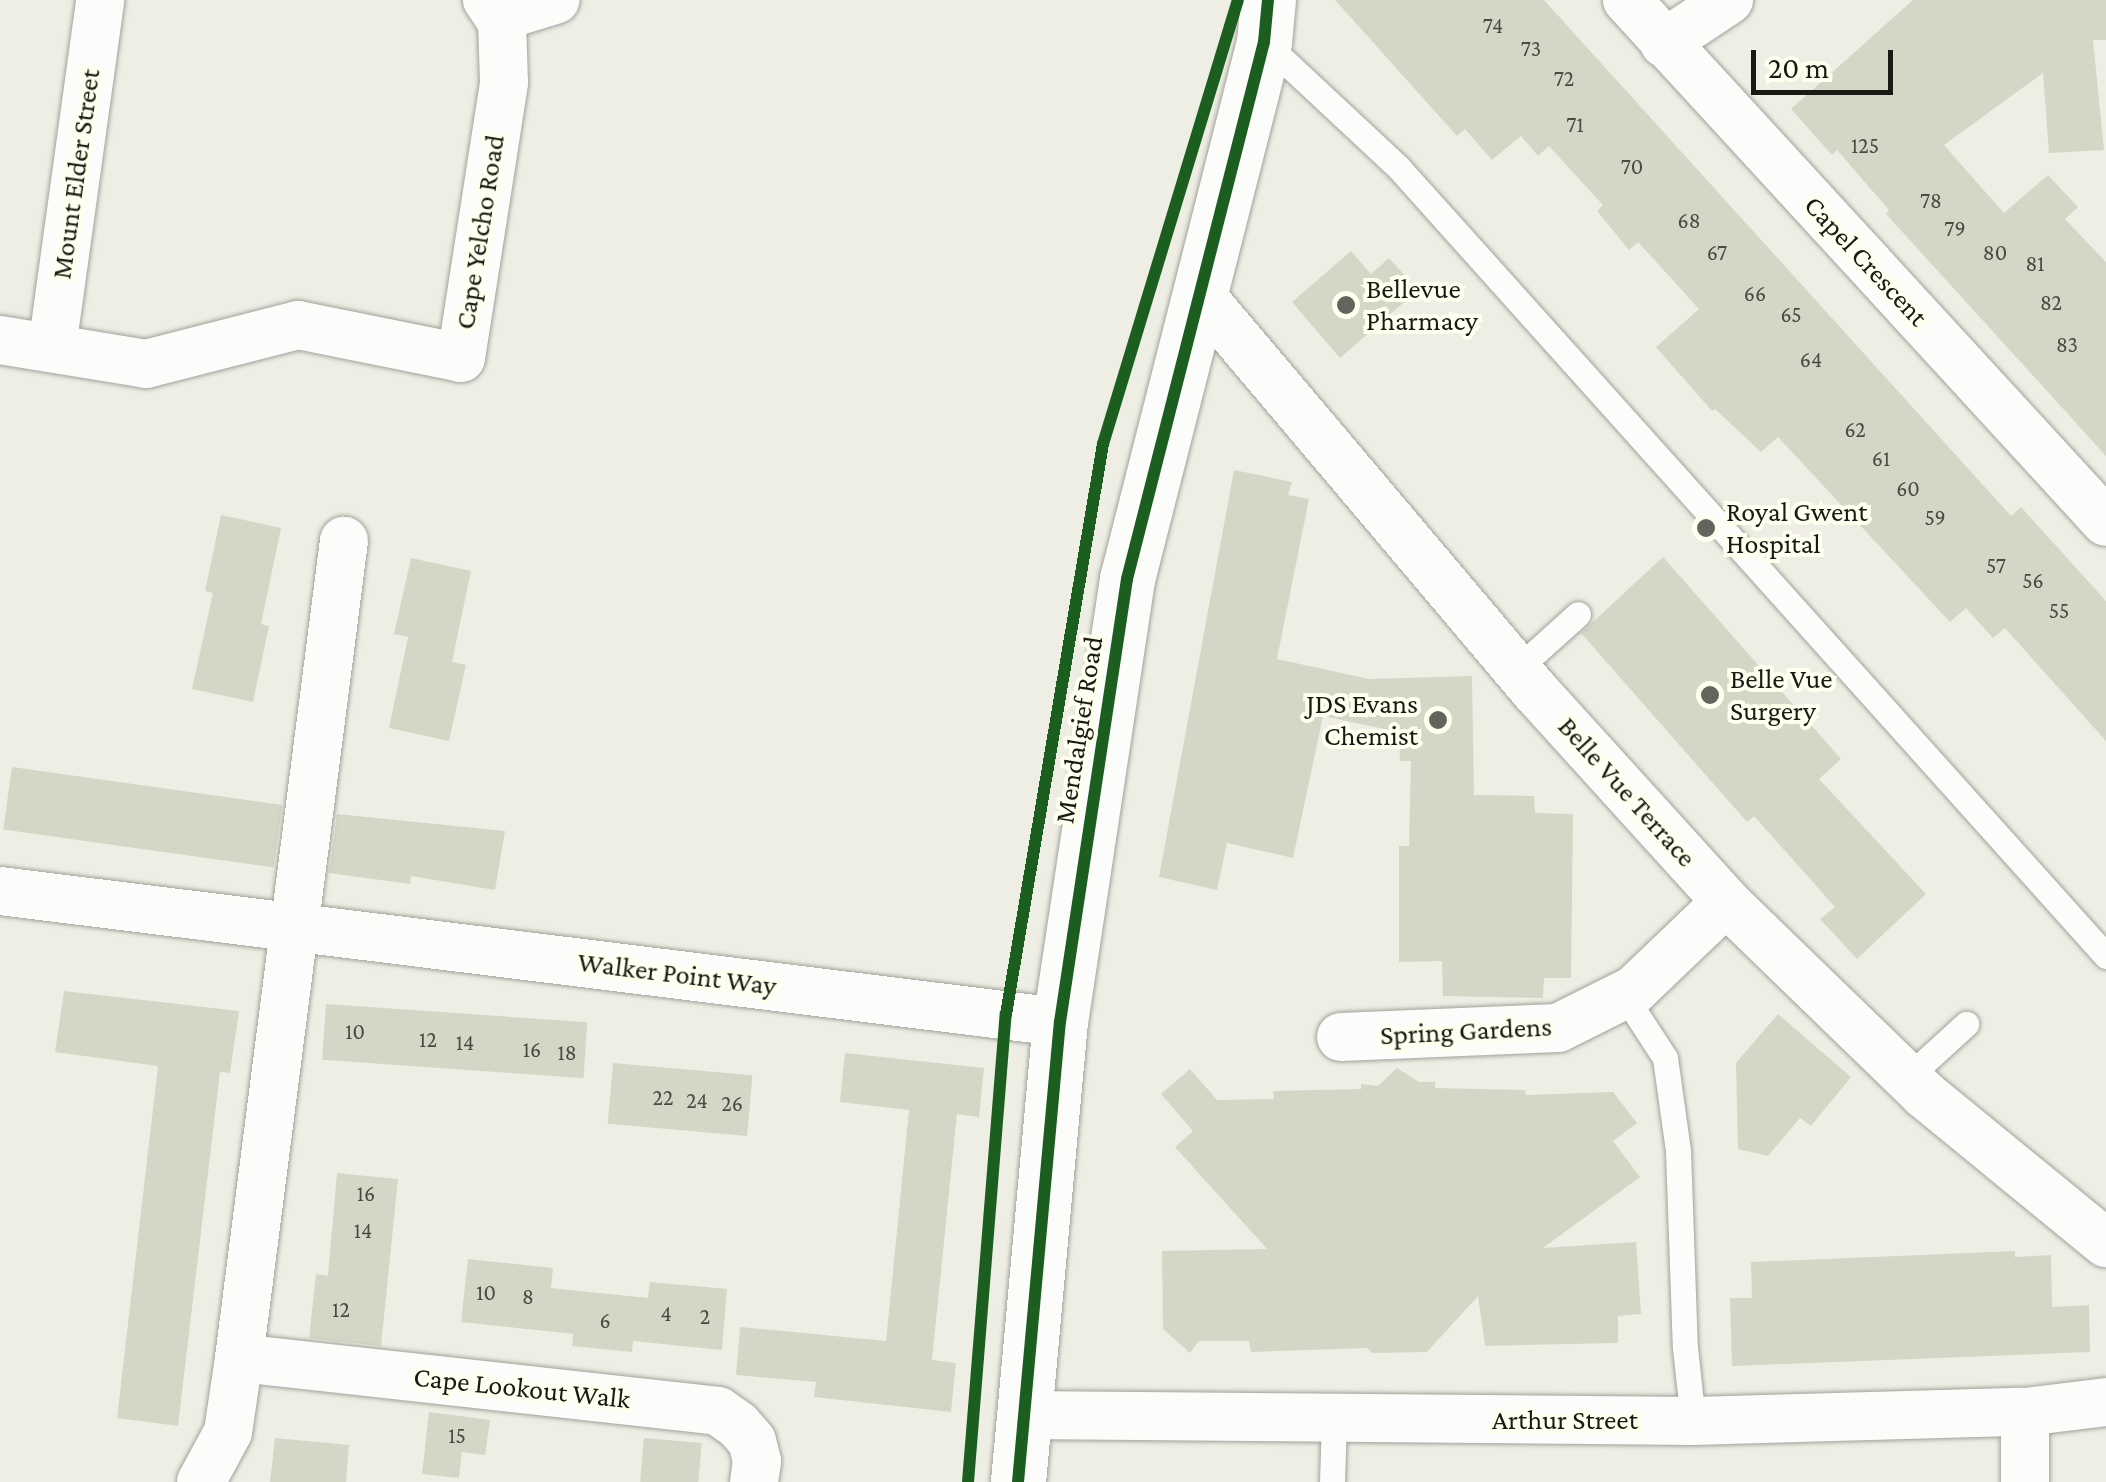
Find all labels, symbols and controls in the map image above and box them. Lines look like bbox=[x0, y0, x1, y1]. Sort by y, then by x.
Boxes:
house number: 74 bbox=[1483, 13, 1503, 39]
scale bar bbox=[1756, 30, 1898, 92]
house number: 73 bbox=[1521, 36, 1541, 62]
text: 20 m bbox=[1768, 51, 1829, 84]
house number: 72 bbox=[1554, 66, 1574, 92]
street label: Mount Elder Street bbox=[45, 67, 107, 281]
house number: 71 bbox=[1566, 112, 1584, 138]
street label: Cape Yelcho Road bbox=[448, 132, 512, 332]
house number: 125 bbox=[1851, 133, 1879, 159]
house number: 70 bbox=[1621, 154, 1643, 180]
house number: 78 bbox=[1920, 188, 1942, 214]
street label: Capel Crescent bbox=[1797, 189, 1935, 333]
house number: 68 bbox=[1677, 208, 1701, 234]
house number: 79 bbox=[1944, 216, 1966, 242]
house number: 67 bbox=[1707, 240, 1727, 266]
house number: 80 bbox=[1983, 240, 2007, 266]
house number: 81 bbox=[2025, 251, 2045, 277]
place label: Bellevue Pharmacy bbox=[1366, 272, 1478, 338]
house number: 66 bbox=[1744, 281, 1766, 307]
house number: 82 bbox=[2040, 290, 2062, 316]
marker: Bellevue Pharmacy bbox=[1335, 294, 1357, 316]
house number: 65 bbox=[1780, 302, 1802, 328]
house number: 83 bbox=[2056, 332, 2078, 358]
house number: 64 bbox=[1800, 347, 1822, 373]
house number: 62 bbox=[1844, 417, 1866, 443]
house number: 61 bbox=[1872, 446, 1890, 472]
house number: 60 bbox=[1896, 476, 1920, 502]
place label: Royal Gwent Hospital bbox=[1726, 495, 1868, 561]
house number: 59 bbox=[1924, 505, 1946, 531]
marker: Royal Gwent Hospital bbox=[1695, 517, 1717, 539]
house number: 57 bbox=[1986, 553, 2006, 579]
house number: 56 bbox=[2022, 568, 2044, 594]
house number: 55 bbox=[2049, 598, 2069, 624]
street label: Mendalgief Road bbox=[1048, 634, 1110, 826]
place label: Belle Vue Surgery bbox=[1730, 662, 1833, 728]
marker: Belle Vue Surgery bbox=[1699, 684, 1721, 706]
place label: JDS Evans Chemist bbox=[1306, 687, 1418, 753]
marker: JDS Evans Chemist bbox=[1427, 709, 1449, 731]
street label: Belle Vue Terrace bbox=[1551, 710, 1703, 874]
street label: Walker Point Way bbox=[576, 945, 778, 1003]
street label: Spring Gardens bbox=[1379, 1010, 1553, 1052]
house number: 10 bbox=[345, 1019, 365, 1045]
house number: 12 bbox=[419, 1027, 437, 1053]
house number: 14 bbox=[456, 1030, 474, 1056]
house number: 16 bbox=[523, 1037, 541, 1063]
house number: 18 bbox=[557, 1040, 577, 1066]
house number: 22 bbox=[653, 1085, 673, 1111]
house number: 24 bbox=[686, 1088, 708, 1114]
house number: 26 bbox=[721, 1091, 743, 1117]
house number: 16 bbox=[357, 1181, 375, 1207]
house number: 14 bbox=[354, 1218, 372, 1244]
house number: 10 bbox=[476, 1280, 496, 1306]
house number: 8 bbox=[522, 1284, 534, 1310]
house number: 12 bbox=[332, 1297, 350, 1323]
house number: 4 bbox=[660, 1301, 672, 1327]
house number: 2 bbox=[700, 1304, 710, 1330]
house number: 6 bbox=[599, 1308, 611, 1334]
street label: Cape Lookout Walk bbox=[412, 1360, 632, 1416]
street label: Arthur Street bbox=[1492, 1403, 1638, 1437]
house number: 15 bbox=[448, 1423, 466, 1449]

